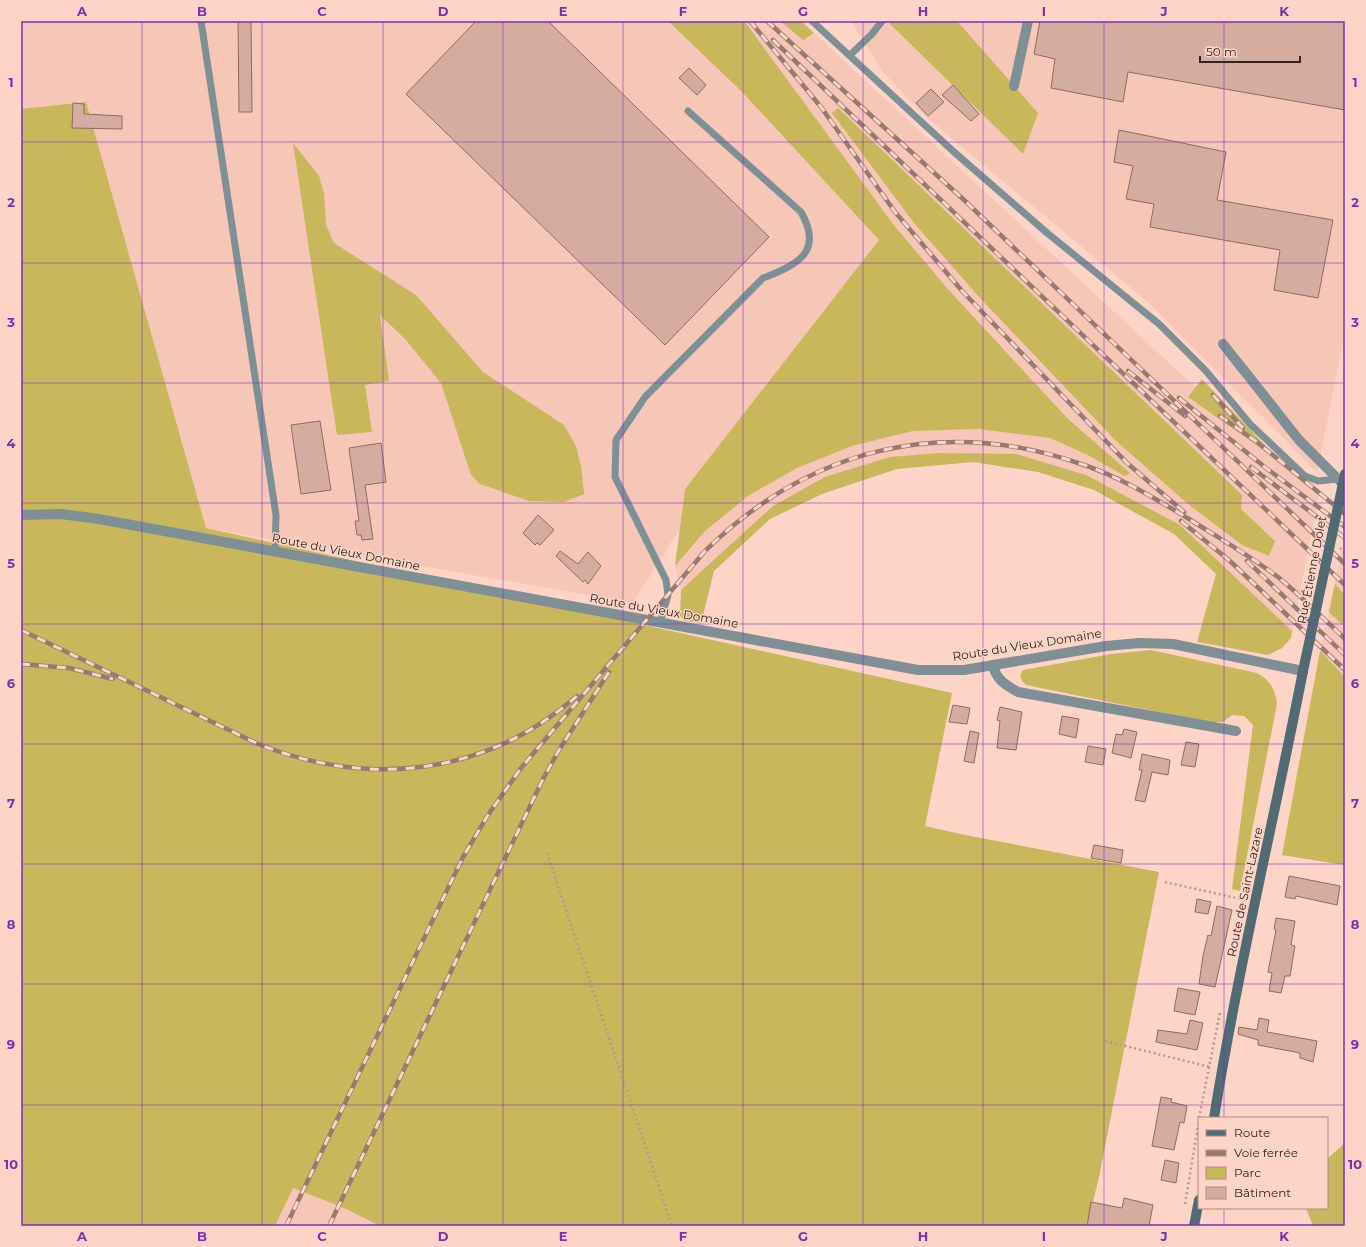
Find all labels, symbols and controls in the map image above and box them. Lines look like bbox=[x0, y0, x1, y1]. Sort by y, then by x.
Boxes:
text: A bbox=[76, 3, 88, 19]
text: B bbox=[197, 3, 207, 19]
text: C bbox=[317, 3, 327, 19]
text: D bbox=[438, 3, 449, 19]
text: E bbox=[559, 3, 568, 19]
text: F bbox=[679, 3, 687, 19]
text: G bbox=[798, 3, 808, 19]
text: H bbox=[918, 3, 928, 19]
text: I bbox=[1042, 3, 1046, 19]
text: J bbox=[1159, 3, 1168, 19]
text: K bbox=[1279, 3, 1289, 19]
scale bar bbox=[1200, 38, 1300, 64]
text: 50 m bbox=[1206, 44, 1237, 59]
text: 1 bbox=[8, 74, 14, 90]
text: 1 bbox=[1352, 74, 1358, 90]
text: 2 bbox=[7, 194, 15, 210]
text: 2 bbox=[1351, 194, 1359, 210]
text: 3 bbox=[6, 314, 15, 330]
text: 3 bbox=[1350, 314, 1359, 330]
text: 4 bbox=[7, 435, 16, 451]
text: 4 bbox=[1351, 435, 1360, 451]
street label: Rue Étienne Dolet bbox=[1294, 514, 1329, 625]
street label: Route du Vieux Domaine bbox=[271, 530, 422, 573]
text: 5 bbox=[7, 555, 15, 571]
text: 5 bbox=[1351, 555, 1359, 571]
street label: Route du Vieux Domaine bbox=[589, 590, 740, 631]
street label: Route du Vieux Domaine bbox=[951, 625, 1103, 664]
text: 6 bbox=[7, 675, 16, 691]
text: 6 bbox=[1351, 675, 1360, 691]
text: 7 bbox=[7, 795, 15, 811]
text: 7 bbox=[1351, 795, 1359, 811]
street label: Route de Saint-Lazare bbox=[1223, 826, 1266, 958]
text: 8 bbox=[7, 916, 16, 932]
text: 8 bbox=[1351, 916, 1360, 932]
text: 9 bbox=[7, 1036, 15, 1052]
text: 9 bbox=[1351, 1036, 1359, 1052]
legend bbox=[1198, 1117, 1328, 1209]
text: Route bbox=[1234, 1125, 1270, 1140]
text: Voie ferrée bbox=[1234, 1145, 1298, 1160]
text: 10 bbox=[4, 1156, 18, 1172]
text: 10 bbox=[1348, 1156, 1362, 1172]
text: Parc bbox=[1234, 1165, 1261, 1180]
text: Bâtiment bbox=[1234, 1185, 1291, 1200]
text: A bbox=[76, 1228, 88, 1244]
text: B bbox=[197, 1228, 207, 1244]
text: C bbox=[317, 1228, 327, 1244]
text: D bbox=[438, 1228, 449, 1244]
text: E bbox=[559, 1228, 568, 1244]
text: F bbox=[679, 1228, 687, 1244]
text: G bbox=[798, 1228, 808, 1244]
text: H bbox=[918, 1228, 928, 1244]
text: I bbox=[1042, 1228, 1046, 1244]
text: J bbox=[1159, 1228, 1168, 1244]
text: K bbox=[1279, 1228, 1289, 1244]

